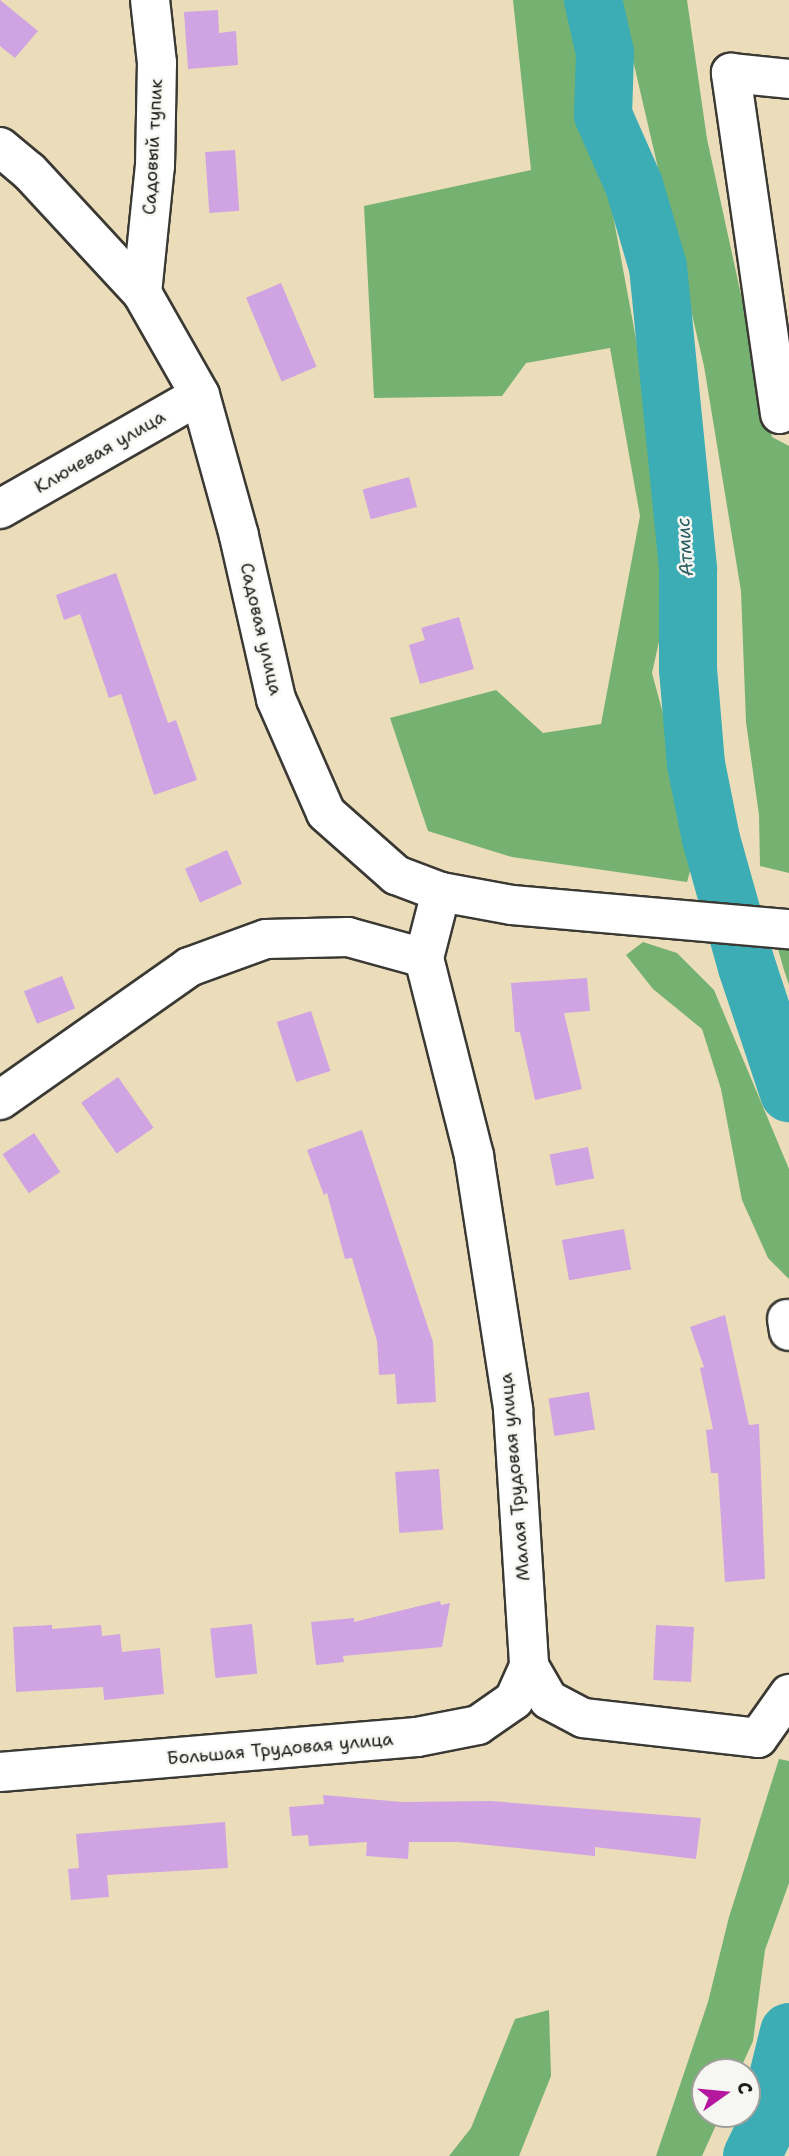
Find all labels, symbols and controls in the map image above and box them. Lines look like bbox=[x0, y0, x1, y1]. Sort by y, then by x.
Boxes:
street label: Садовый тупик bbox=[139, 79, 167, 215]
street label: Ключевая улица bbox=[31, 406, 169, 498]
water label: Атмис bbox=[672, 517, 698, 577]
street label: Садовая улица bbox=[235, 561, 287, 697]
street label: Малая Трудовая улица bbox=[495, 1372, 535, 1582]
street label: Большая Трудовая улица bbox=[166, 1728, 394, 1770]
north arrow bbox=[691, 2058, 761, 2128]
text: С bbox=[731, 2079, 758, 2097]

